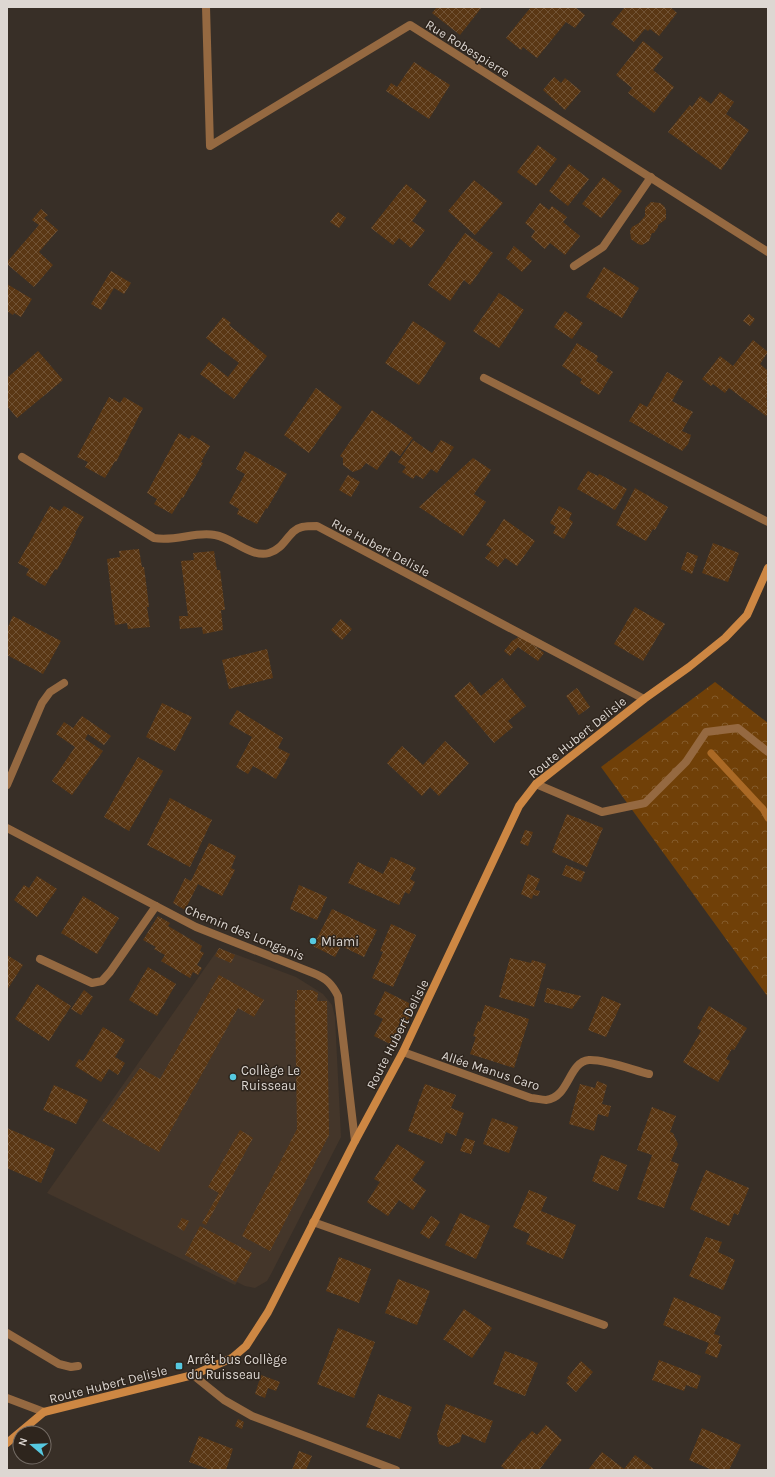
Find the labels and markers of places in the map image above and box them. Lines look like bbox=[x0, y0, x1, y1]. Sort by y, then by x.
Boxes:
place label: Miami bbox=[321, 934, 359, 949]
marker: Miami bbox=[308, 936, 318, 946]
place label: Collège Le Ruisseau bbox=[241, 1063, 300, 1093]
marker: Collège Le Ruisseau bbox=[228, 1072, 238, 1082]
place label: Arrêt bus Collège du Ruisseau bbox=[187, 1352, 287, 1382]
marker: Arrêt bus Collège du Ruisseau bbox=[174, 1361, 184, 1371]

